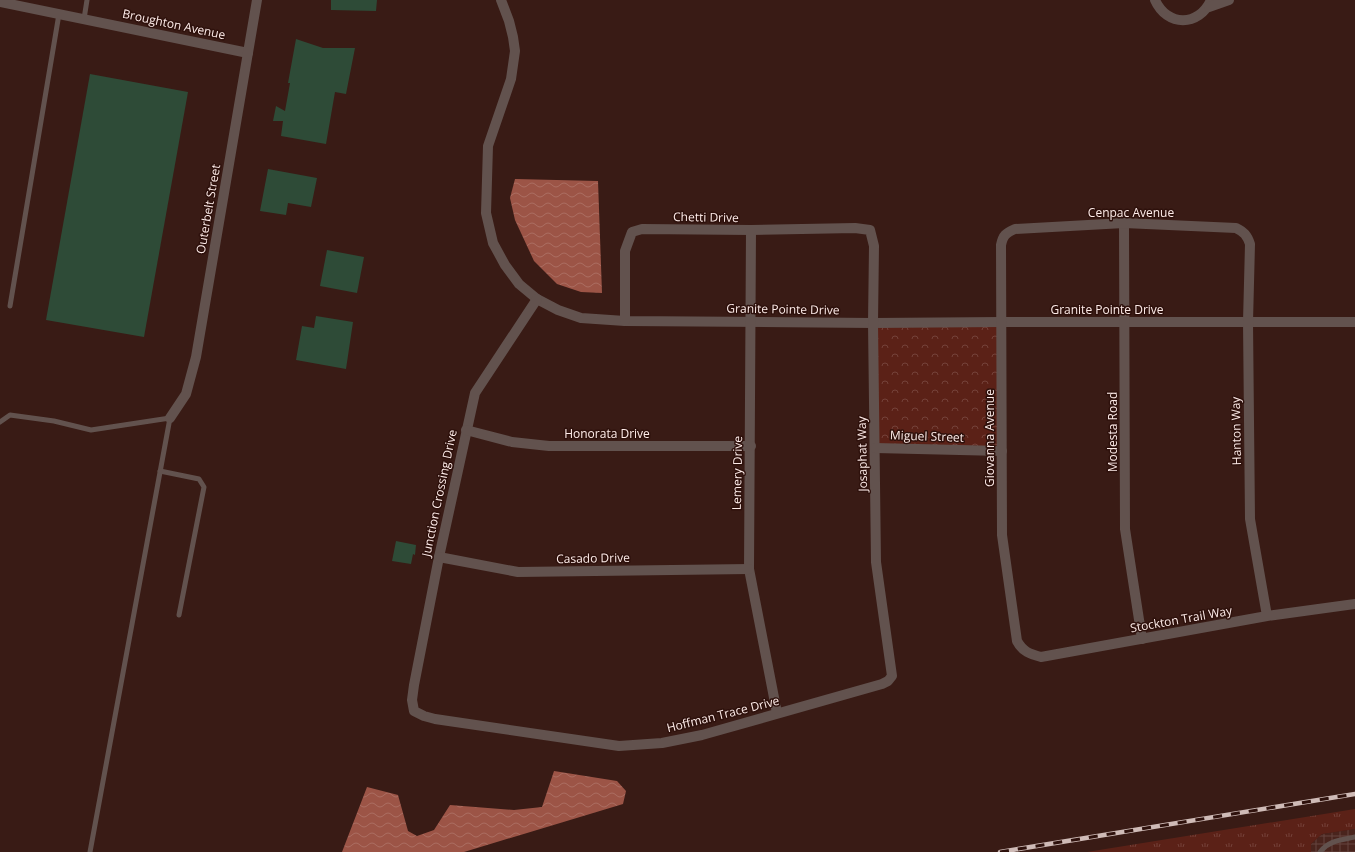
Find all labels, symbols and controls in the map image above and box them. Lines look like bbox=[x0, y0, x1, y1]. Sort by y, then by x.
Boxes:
street label: Broughton Avenue bbox=[121, 5, 227, 43]
street label: Outerbelt Street bbox=[192, 163, 224, 255]
street label: Cenpac Avenue bbox=[1088, 204, 1174, 221]
street label: Chetti Drive bbox=[673, 208, 739, 226]
street label: Granite Pointe Drive bbox=[726, 300, 840, 318]
street label: Granite Pointe Drive bbox=[1050, 301, 1164, 318]
street label: Giovanna Avenue bbox=[981, 389, 998, 487]
street label: Modesta Road bbox=[1104, 392, 1121, 472]
street label: Hanton Way bbox=[1227, 396, 1245, 465]
street label: Josaphat Way bbox=[853, 415, 871, 493]
street label: Honorata Drive bbox=[564, 425, 650, 442]
street label: Miguel Street bbox=[890, 426, 964, 446]
street label: Junction Crossing Drive bbox=[417, 428, 461, 559]
street label: Lemery Drive bbox=[728, 435, 746, 510]
street label: Casado Drive bbox=[556, 549, 630, 567]
street label: Stockton Trail Way bbox=[1129, 601, 1234, 636]
street label: Hoffman Trace Drive bbox=[665, 692, 781, 736]

